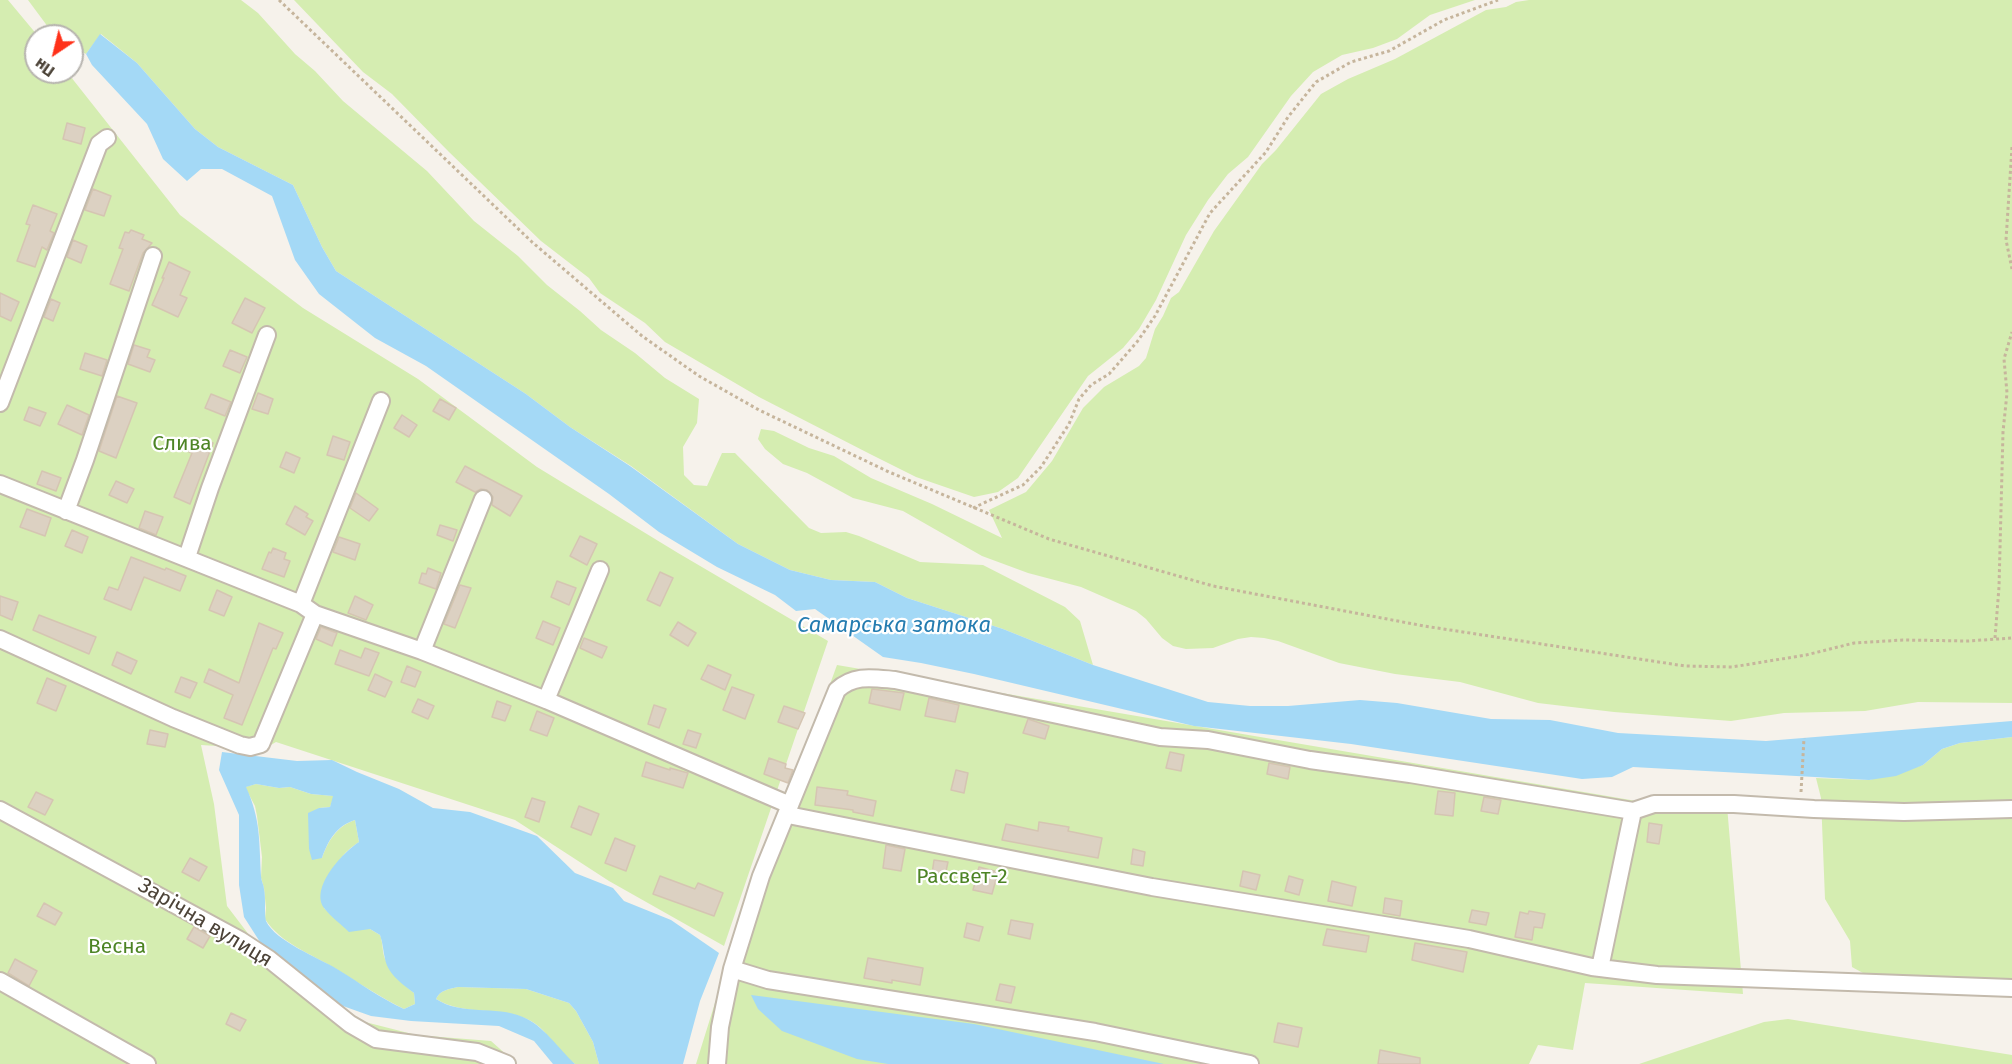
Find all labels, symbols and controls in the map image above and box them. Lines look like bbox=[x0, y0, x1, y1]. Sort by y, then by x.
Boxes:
north arrow bbox=[24, 24, 84, 84]
text: Пн bbox=[31, 54, 58, 81]
park label: Слива bbox=[152, 431, 212, 457]
water label: Самарська затока bbox=[797, 613, 991, 639]
park label: Рассвет-2 bbox=[916, 864, 1008, 890]
street label: Зарічна вулиця bbox=[133, 873, 277, 973]
park label: Весна bbox=[88, 934, 146, 960]

